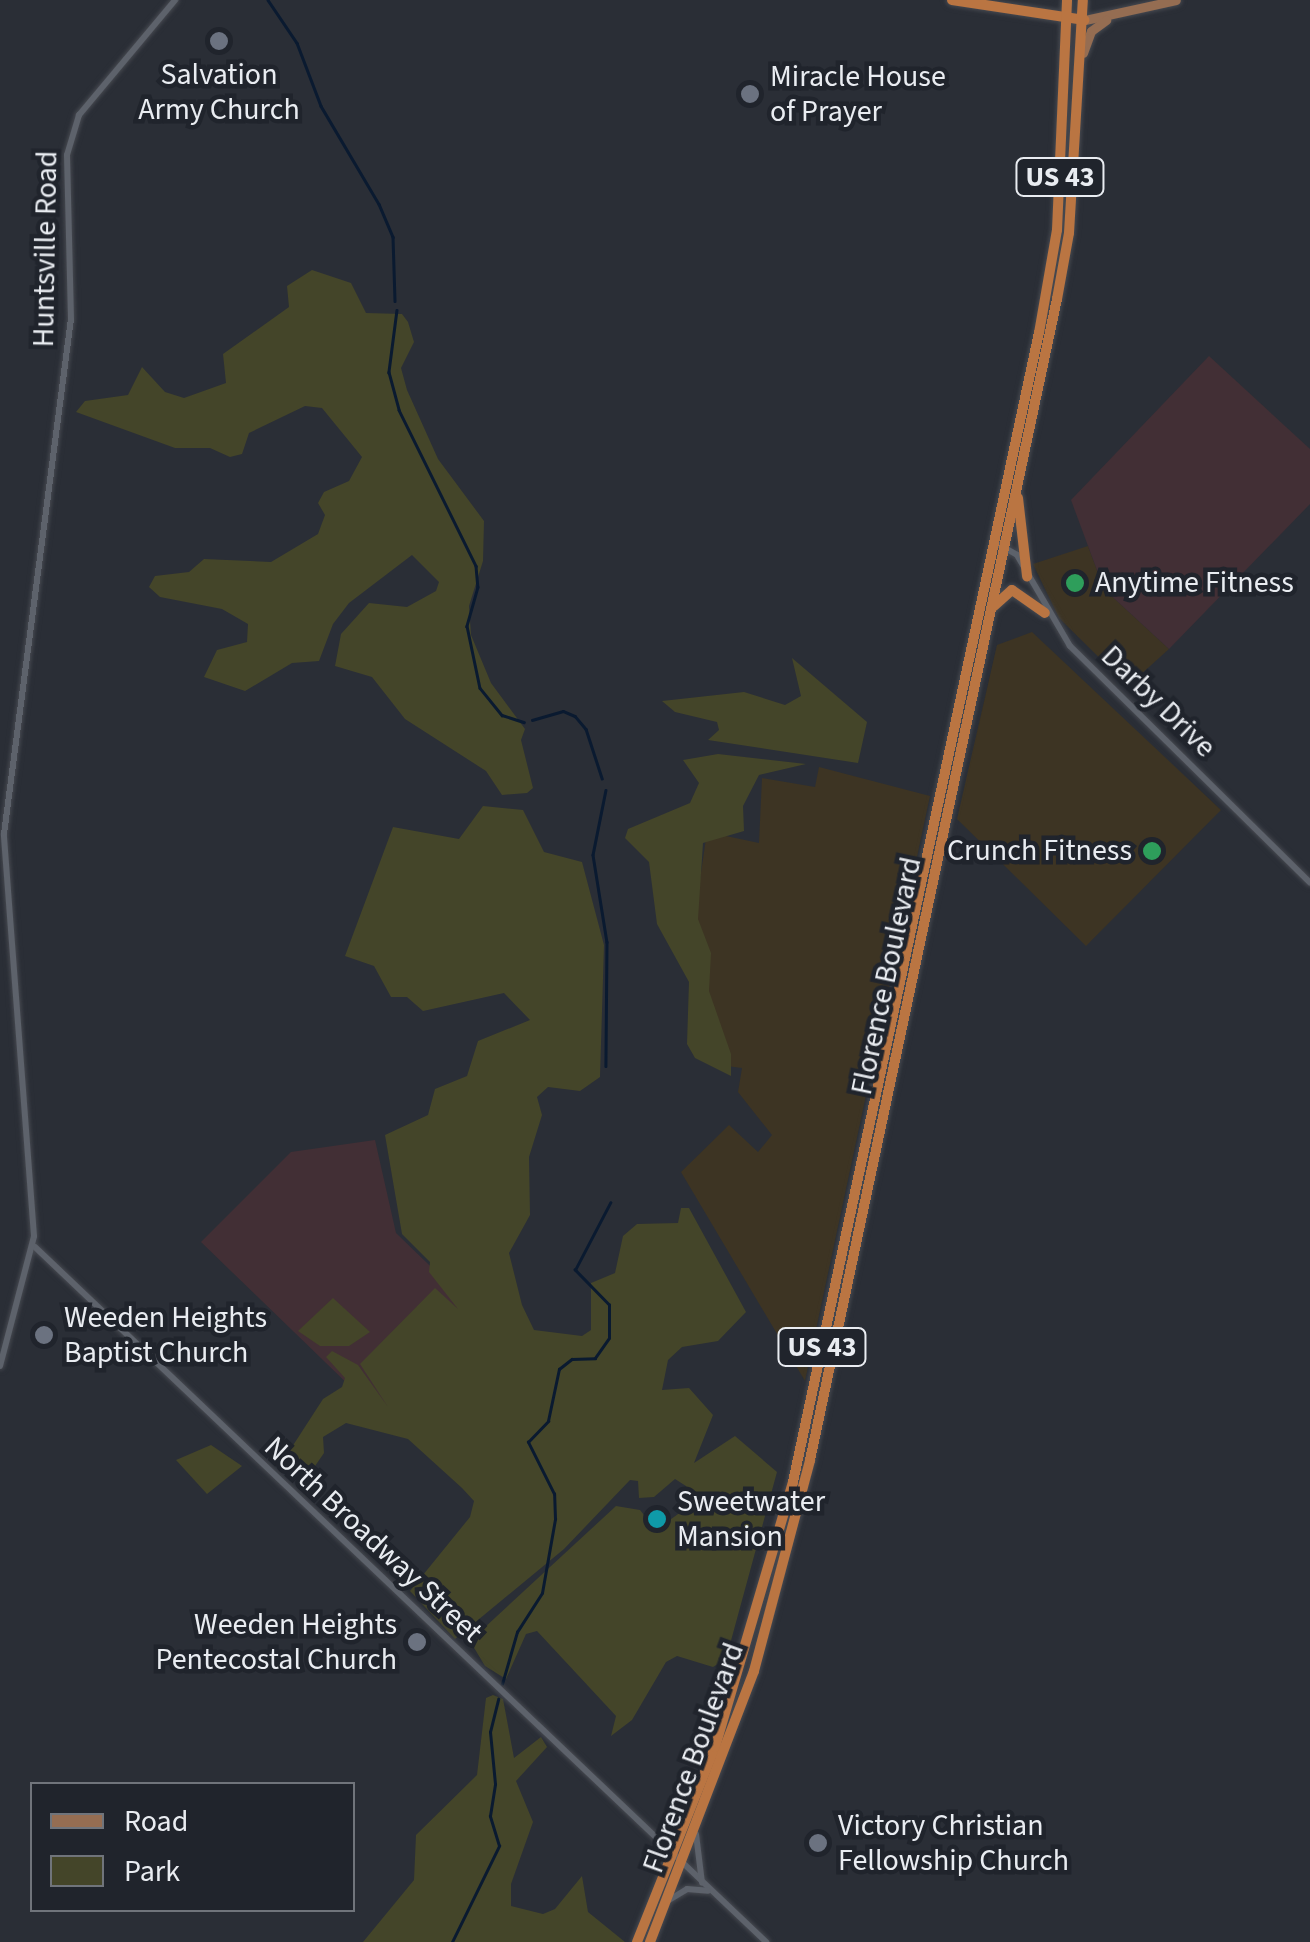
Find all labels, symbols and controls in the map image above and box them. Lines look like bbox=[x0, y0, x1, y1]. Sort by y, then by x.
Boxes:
marker: Salvation Army Church bbox=[208, 30, 230, 52]
place label: Salvation Army Church bbox=[138, 57, 300, 128]
place label: Miracle House of Prayer bbox=[770, 59, 946, 130]
marker: Miracle House of Prayer bbox=[739, 83, 761, 105]
street label: Huntsville Road bbox=[26, 150, 66, 348]
road number: US 43 bbox=[1015, 154, 1105, 200]
place label: Anytime Fitness bbox=[1095, 565, 1294, 601]
marker: Anytime Fitness bbox=[1064, 572, 1086, 594]
street label: Darby Drive bbox=[1093, 639, 1223, 765]
place label: Crunch Fitness bbox=[947, 833, 1132, 869]
marker: Crunch Fitness bbox=[1141, 840, 1163, 862]
street label: Florence Boulevard bbox=[844, 854, 930, 1098]
place label: Weeden Heights Baptist Church bbox=[64, 1300, 267, 1370]
marker: Weeden Heights Baptist Church bbox=[33, 1324, 55, 1346]
road number: US 43 bbox=[777, 1324, 867, 1370]
street label: North Broadway Street bbox=[256, 1429, 490, 1651]
place label: Sweetwater Mansion bbox=[677, 1484, 825, 1554]
marker: Sweetwater Mansion bbox=[646, 1508, 668, 1530]
place label: Weeden Heights Pentecostal Church bbox=[155, 1607, 397, 1678]
marker: Weeden Heights Pentecostal Church bbox=[406, 1631, 428, 1653]
street label: Florence Boulevard bbox=[636, 1638, 752, 1878]
legend bbox=[30, 1782, 355, 1912]
text: Road bbox=[124, 1800, 188, 1843]
place label: Victory Christian Fellowship Church bbox=[838, 1808, 1069, 1878]
marker: Victory Christian Fellowship Church bbox=[807, 1832, 829, 1854]
text: Park bbox=[124, 1850, 180, 1893]

